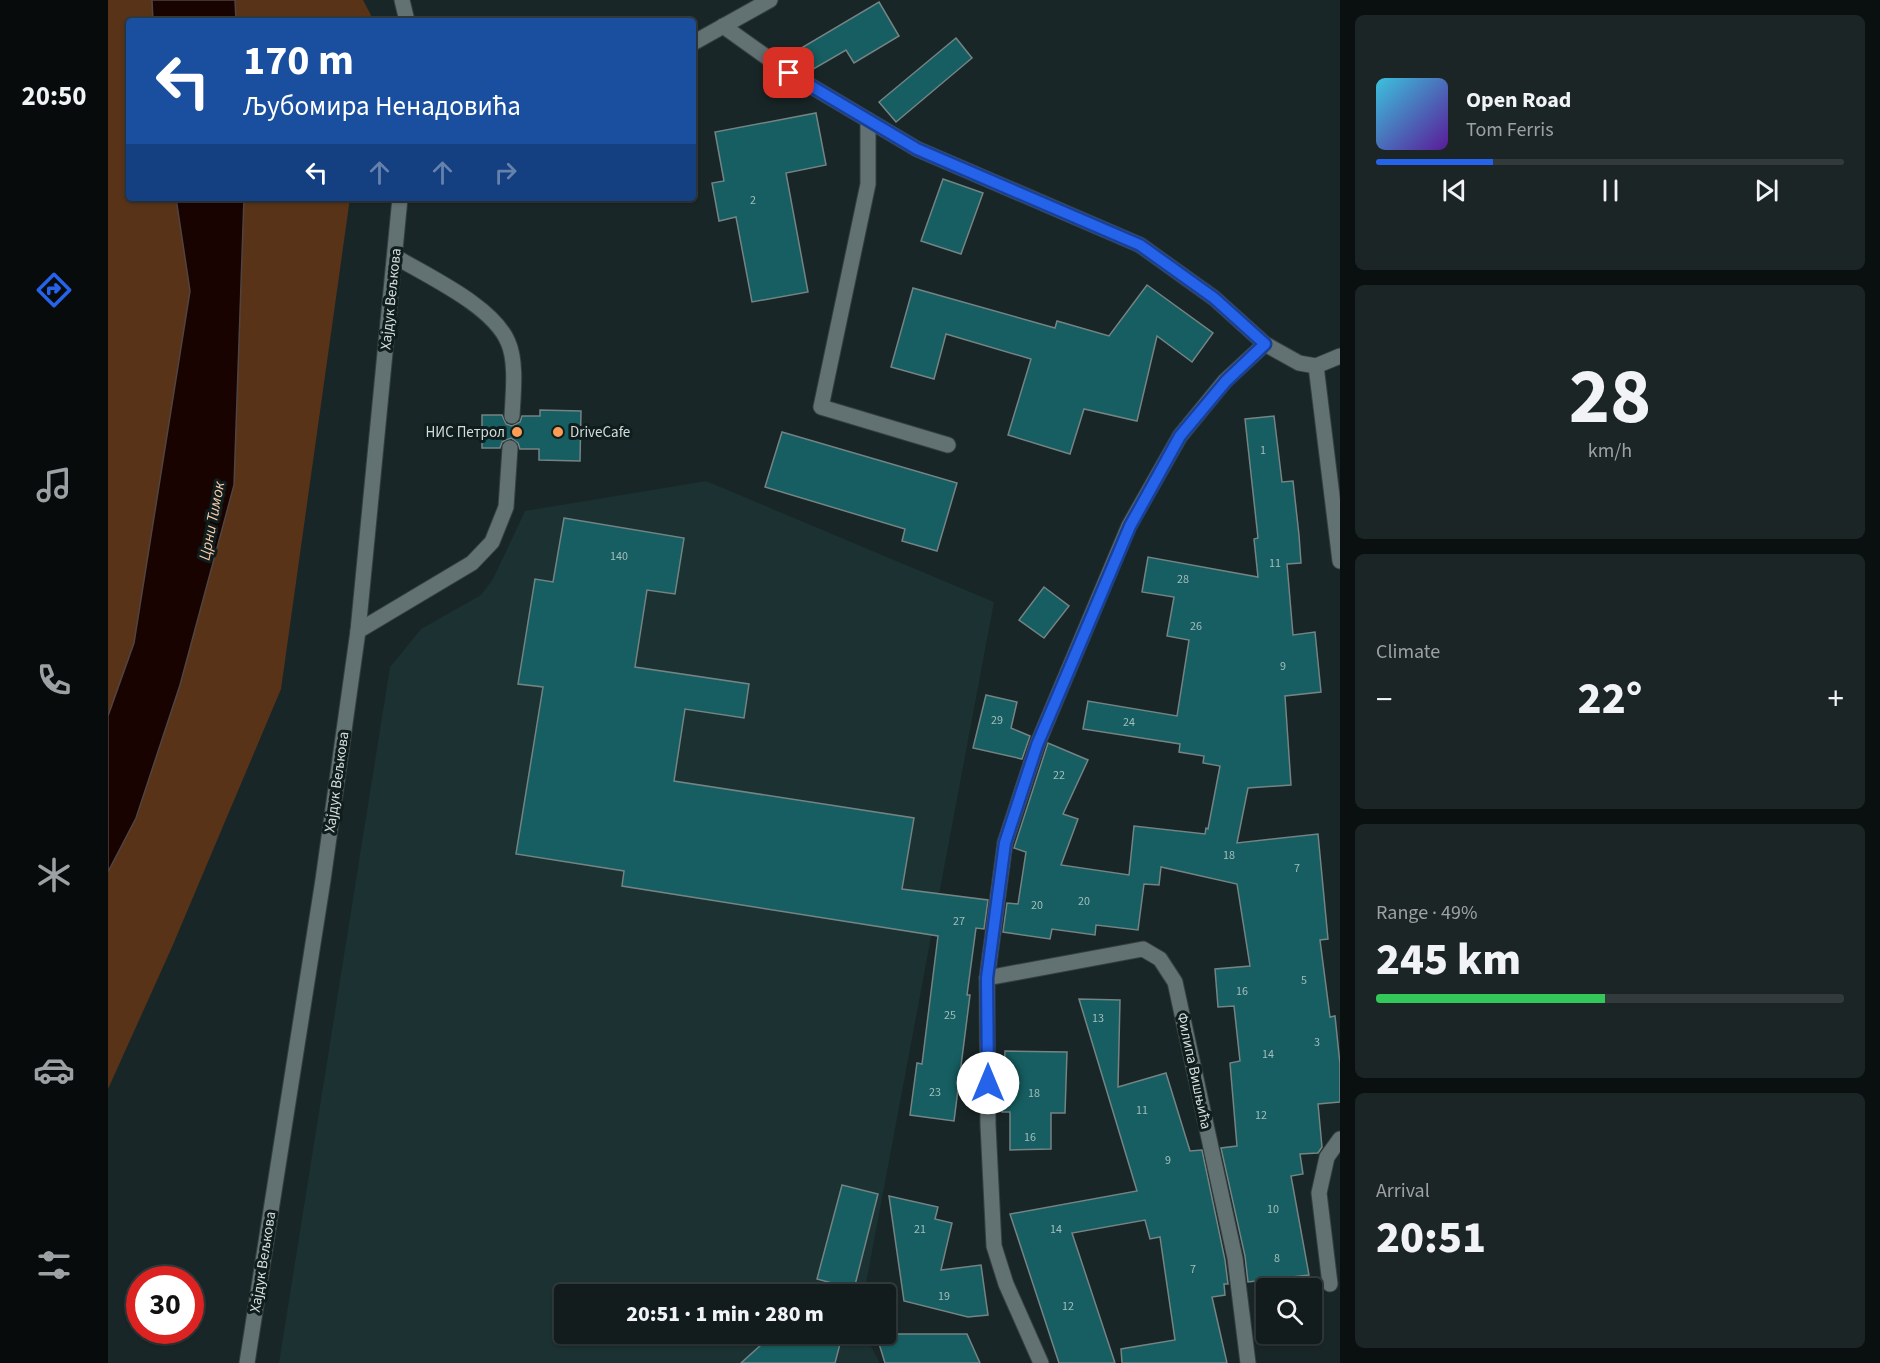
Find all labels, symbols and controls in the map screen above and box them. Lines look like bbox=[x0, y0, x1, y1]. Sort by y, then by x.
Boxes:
text: 170 m bbox=[243, 31, 354, 91]
icon: left bbox=[144, 42, 222, 120]
pin bbox=[763, 47, 814, 98]
icon: arrive bbox=[772, 56, 805, 89]
text: 20:50 bbox=[21, 77, 87, 116]
text: Open Road bbox=[1466, 84, 1571, 116]
text: Љубомира Ненадовића bbox=[243, 87, 521, 126]
text: Tom Ferris bbox=[1466, 116, 1554, 144]
icon: left bbox=[300, 156, 333, 189]
icon: ahead bbox=[363, 156, 396, 189]
icon: ahead bbox=[426, 156, 459, 189]
icon: right bbox=[489, 156, 522, 189]
icon: previous bbox=[1438, 174, 1471, 207]
icon: pause bbox=[1594, 174, 1627, 207]
icon: next bbox=[1750, 174, 1783, 207]
house number: 2 bbox=[750, 192, 756, 209]
street label: Хајдук Вељкова bbox=[375, 247, 407, 351]
icon: directions bbox=[33, 269, 75, 311]
text: 28 bbox=[1569, 342, 1651, 453]
place label: НИС Петрол bbox=[425, 422, 505, 443]
place label: DriveCafe bbox=[570, 422, 630, 443]
marker: НИС Петрол bbox=[510, 425, 524, 439]
marker: DriveCafe bbox=[551, 425, 565, 439]
text: km/h bbox=[1588, 437, 1632, 465]
house number: 1 bbox=[1260, 442, 1266, 459]
icon: music bbox=[33, 464, 75, 506]
water label: Црни Тимок bbox=[194, 479, 230, 562]
house number: 140 bbox=[610, 548, 628, 565]
house number: 11 bbox=[1269, 555, 1281, 572]
house number: 28 bbox=[1177, 571, 1189, 588]
house number: 26 bbox=[1190, 618, 1202, 635]
text: Climate bbox=[1376, 638, 1440, 666]
house number: 9 bbox=[1280, 658, 1286, 675]
icon: phone bbox=[33, 659, 75, 701]
text: 22° bbox=[1578, 667, 1642, 731]
text: − bbox=[1376, 676, 1392, 723]
text: + bbox=[1828, 676, 1844, 723]
house number: 29 bbox=[991, 712, 1003, 729]
house number: 24 bbox=[1123, 714, 1135, 731]
street label: Хајдук Вељкова bbox=[320, 730, 354, 834]
house number: 22 bbox=[1053, 767, 1065, 784]
house number: 18 bbox=[1223, 847, 1235, 864]
icon: climate bbox=[33, 854, 75, 896]
house number: 7 bbox=[1294, 860, 1300, 877]
house number: 20 bbox=[1078, 893, 1090, 910]
house number: 20 bbox=[1031, 897, 1043, 914]
text: Range · 49% bbox=[1376, 899, 1477, 927]
house number: 27 bbox=[953, 913, 965, 930]
text: 245 km bbox=[1376, 928, 1521, 992]
house number: 5 bbox=[1301, 972, 1307, 989]
house number: 16 bbox=[1236, 983, 1248, 1000]
house number: 25 bbox=[944, 1007, 956, 1024]
house number: 13 bbox=[1092, 1010, 1104, 1027]
street label: Филипа Вишњића bbox=[1171, 1011, 1217, 1131]
house number: 3 bbox=[1314, 1034, 1320, 1051]
house number: 14 bbox=[1262, 1046, 1274, 1063]
icon: car bbox=[33, 1049, 75, 1091]
position arrow bbox=[956, 1051, 1020, 1115]
house number: 23 bbox=[929, 1084, 941, 1101]
house number: 18 bbox=[1028, 1085, 1040, 1102]
house number: 11 bbox=[1136, 1102, 1148, 1119]
house number: 12 bbox=[1255, 1107, 1267, 1124]
house number: 16 bbox=[1024, 1129, 1036, 1146]
house number: 9 bbox=[1165, 1152, 1171, 1169]
text: Arrival bbox=[1376, 1177, 1430, 1205]
house number: 10 bbox=[1267, 1201, 1279, 1218]
text: 20:51 bbox=[1376, 1206, 1486, 1270]
street label: Хајдук Вељкова bbox=[245, 1210, 281, 1314]
house number: 21 bbox=[914, 1221, 926, 1238]
house number: 14 bbox=[1050, 1221, 1062, 1238]
icon: filters bbox=[33, 1244, 75, 1286]
house number: 8 bbox=[1274, 1250, 1280, 1267]
house number: 7 bbox=[1190, 1261, 1196, 1278]
speed limit sign: 30 bbox=[126, 1266, 204, 1344]
map controls bbox=[1256, 1278, 1322, 1344]
button: search bbox=[1256, 1278, 1322, 1344]
house number: 19 bbox=[938, 1288, 950, 1305]
text: 20:51 · 1 min · 280 m bbox=[626, 1298, 824, 1330]
house number: 12 bbox=[1062, 1298, 1074, 1315]

